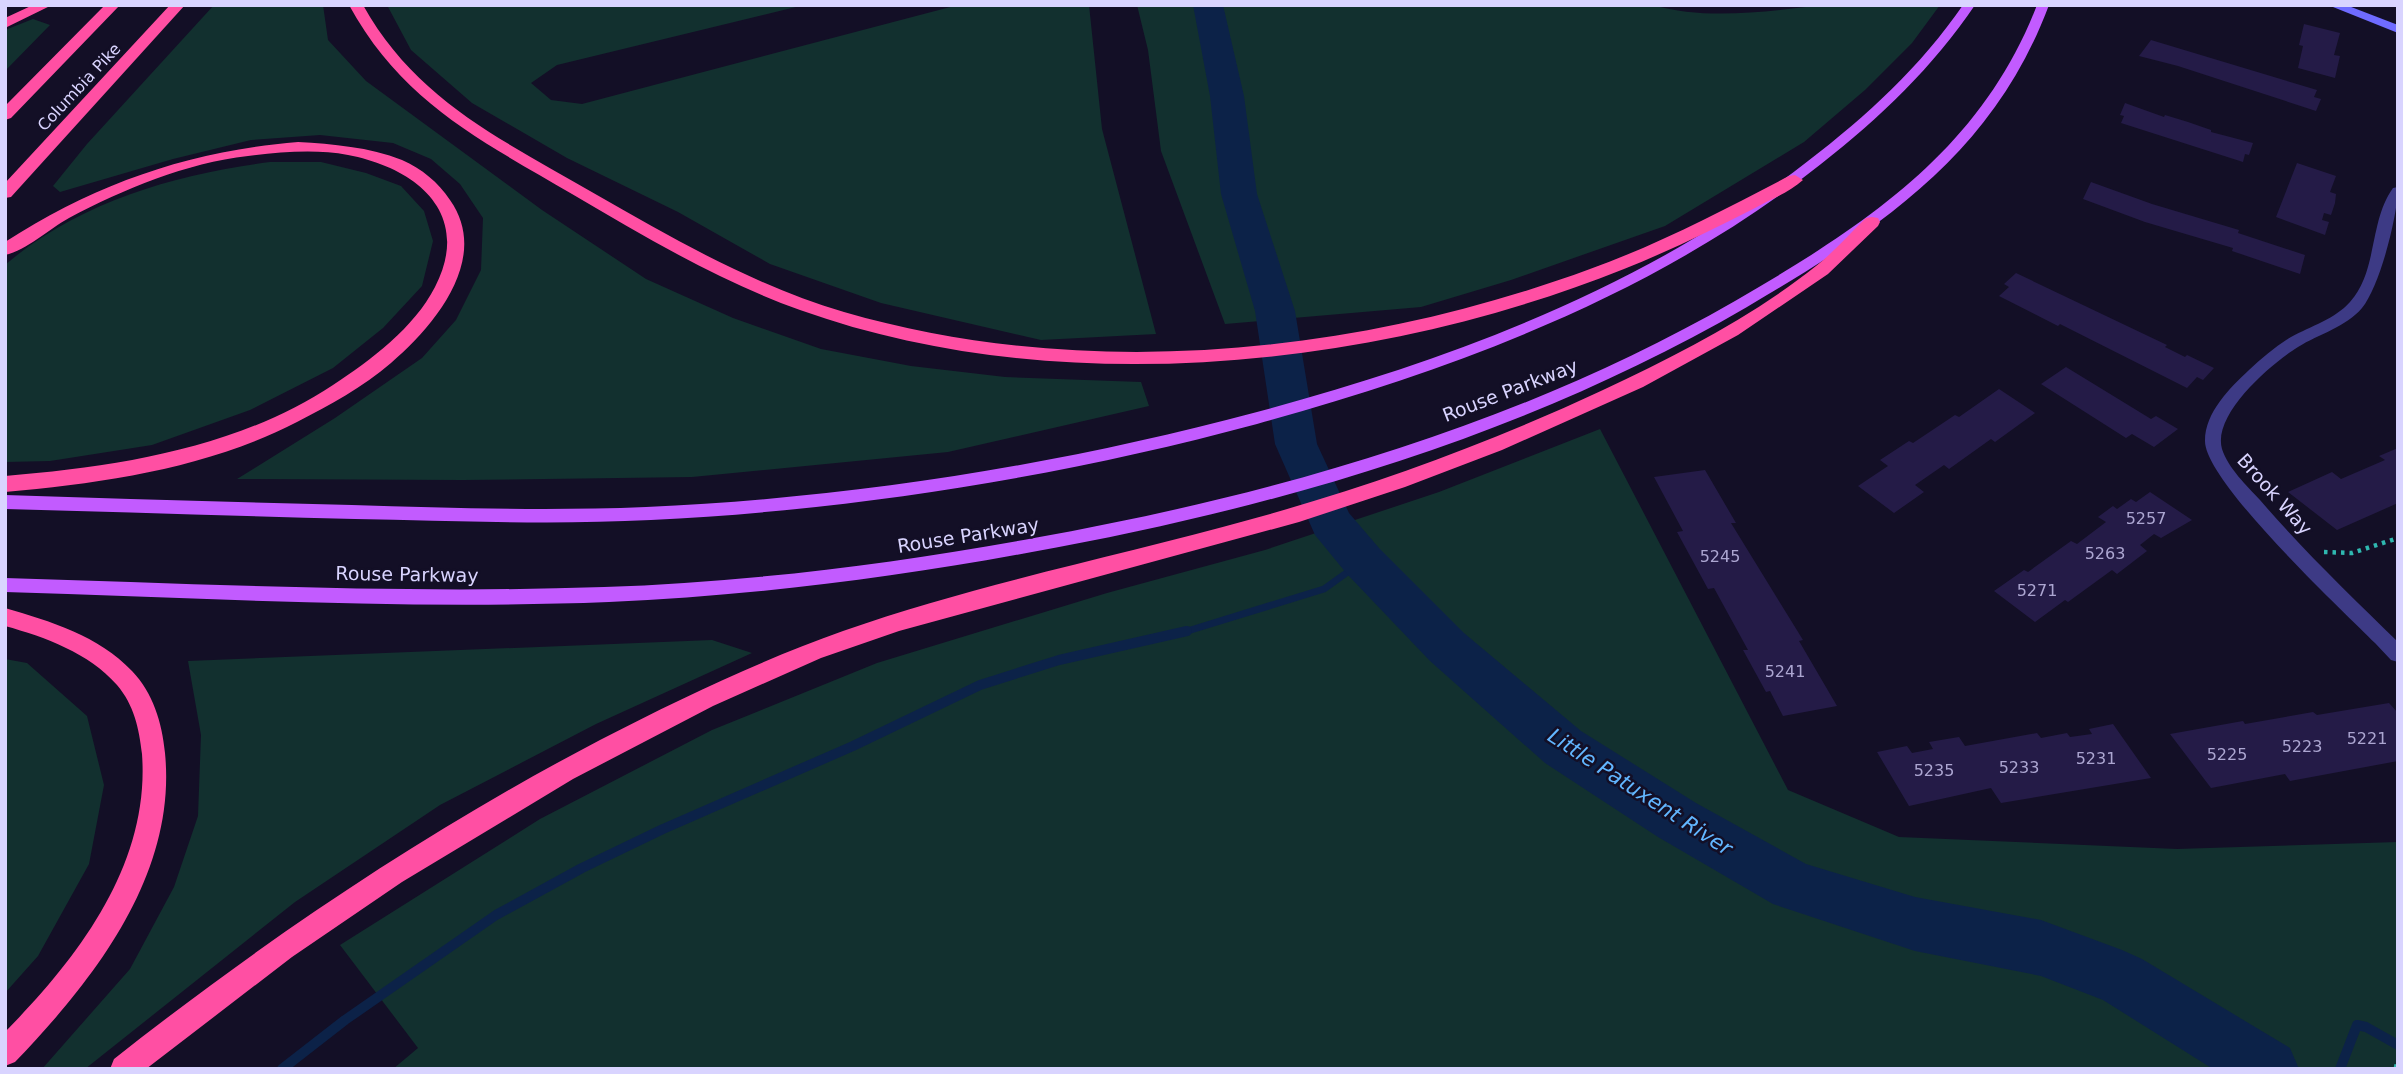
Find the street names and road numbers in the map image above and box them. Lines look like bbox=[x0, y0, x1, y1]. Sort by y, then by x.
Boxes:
street label: Columbia Pike bbox=[34, 39, 124, 135]
street label: Rouse Parkway bbox=[1439, 354, 1581, 426]
street label: Brook Way bbox=[2233, 449, 2317, 539]
street label: Rouse Parkway bbox=[896, 513, 1040, 557]
street label: Rouse Parkway bbox=[335, 562, 479, 586]

